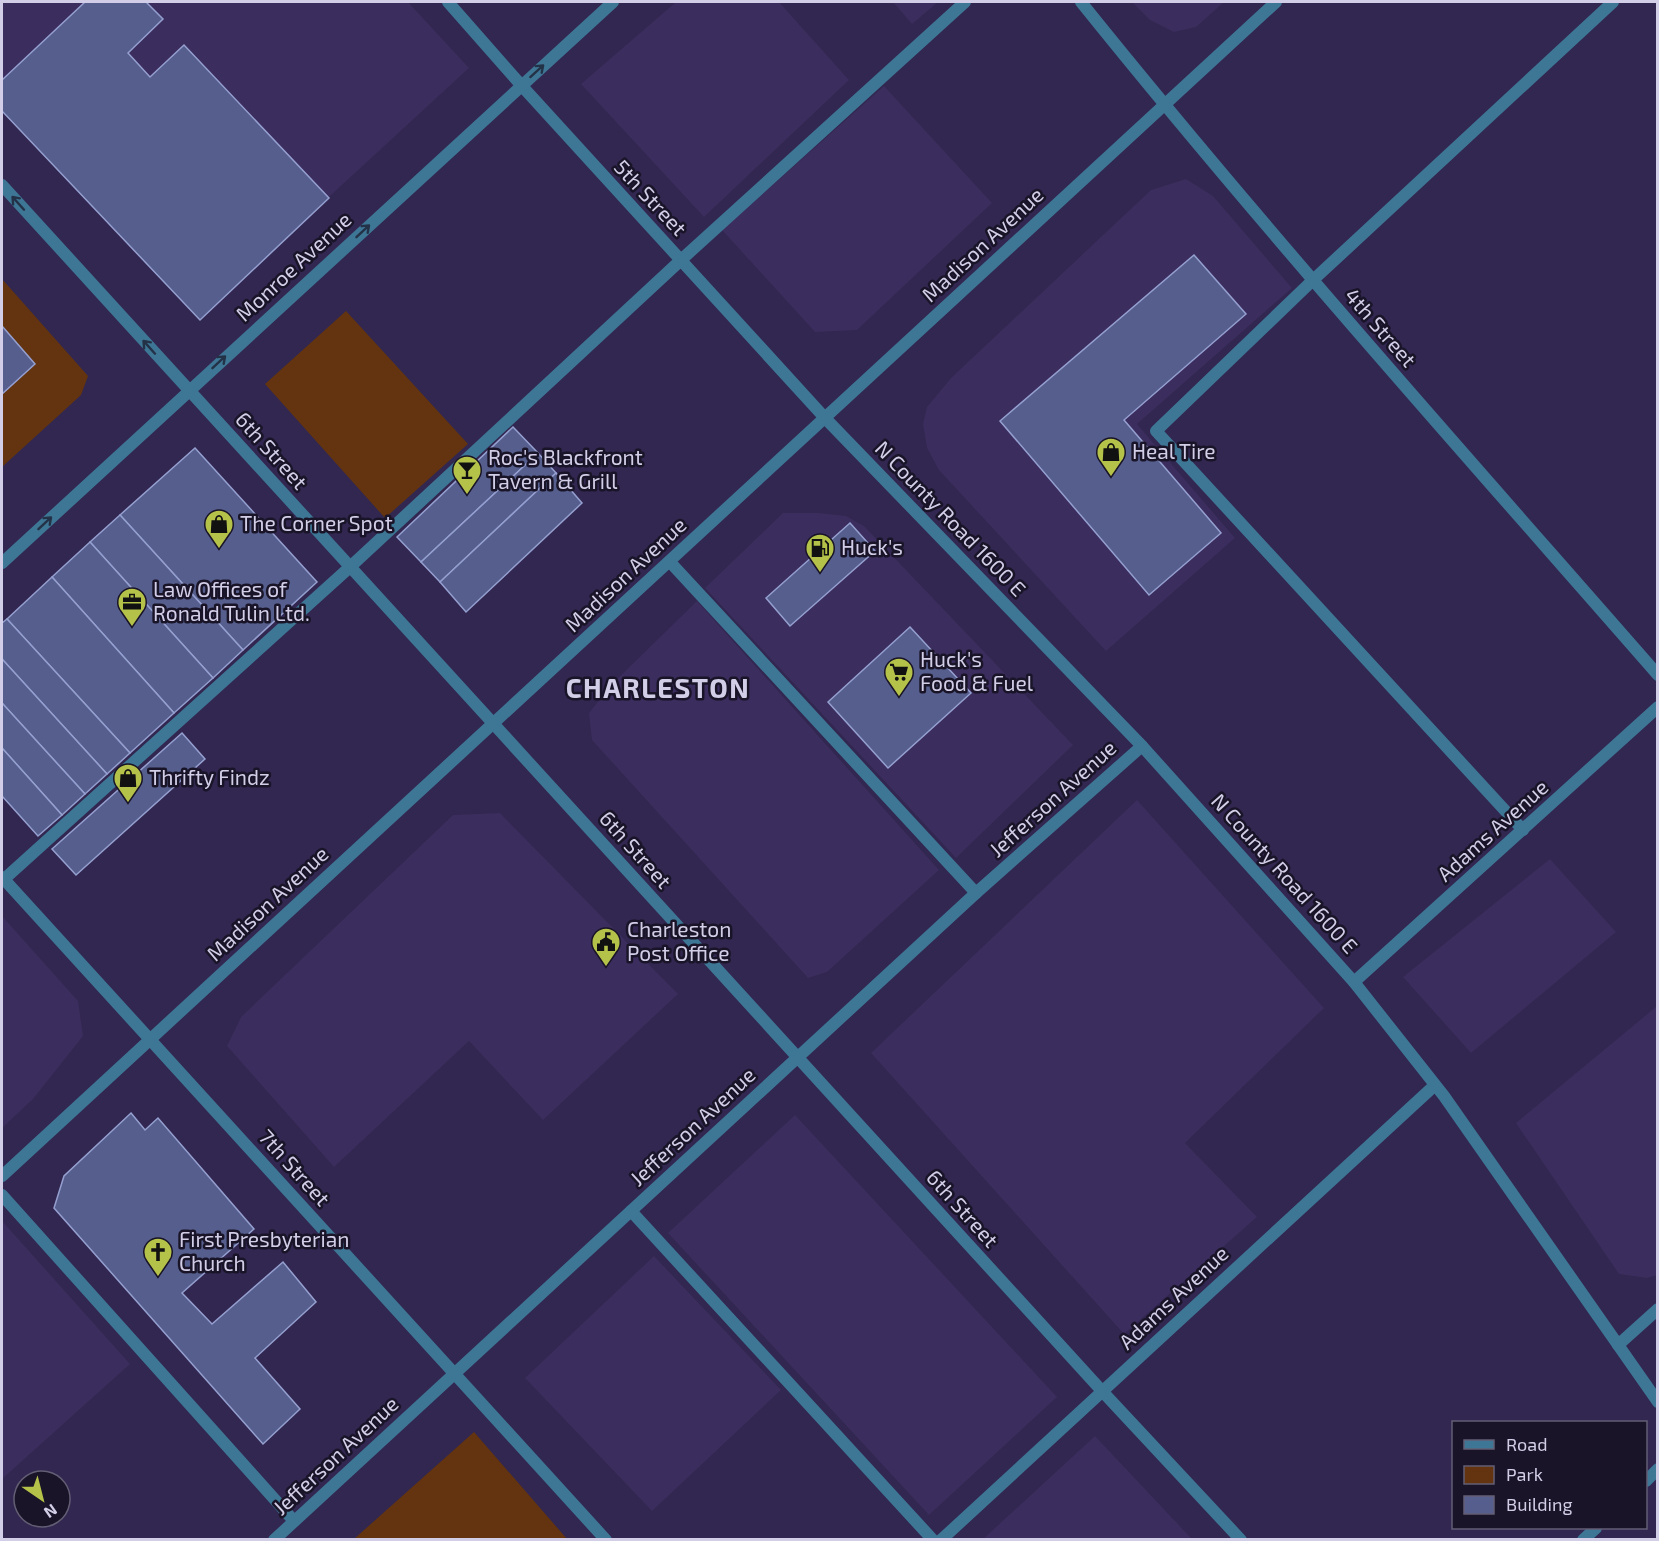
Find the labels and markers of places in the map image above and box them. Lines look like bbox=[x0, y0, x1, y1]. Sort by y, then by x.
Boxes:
shop icon: Heal Tire bbox=[1095, 436, 1127, 478]
place label: Heal Tire bbox=[1132, 438, 1216, 463]
place label: Roc's Blackfront Tavern & Grill bbox=[488, 444, 643, 493]
bar icon: Roc's Blackfront Tavern & Grill bbox=[451, 454, 483, 496]
shop icon: The Corner Spot bbox=[203, 508, 235, 550]
place label: The Corner Spot bbox=[240, 510, 393, 535]
fuel station icon: Huck's bbox=[804, 532, 836, 574]
place label: Huck's bbox=[841, 534, 903, 559]
place label: Law Offices of Ronald Tulin Ltd. bbox=[153, 576, 310, 625]
office icon: Law Offices of Ronald Tulin Ltd. bbox=[116, 586, 148, 628]
place label: Huck's Food & Fuel bbox=[920, 646, 1034, 695]
supermarket icon: Huck's Food & Fuel bbox=[883, 656, 915, 698]
shop icon: Thrifty Findz bbox=[112, 762, 144, 804]
place label: Thrifty Findz bbox=[149, 764, 270, 789]
place label: Charleston Post Office bbox=[627, 916, 731, 965]
public building icon: Charleston Post Office bbox=[590, 926, 622, 968]
place label: First Presbyterian Church bbox=[179, 1226, 349, 1275]
church icon: First Presbyterian Church bbox=[142, 1236, 174, 1278]

